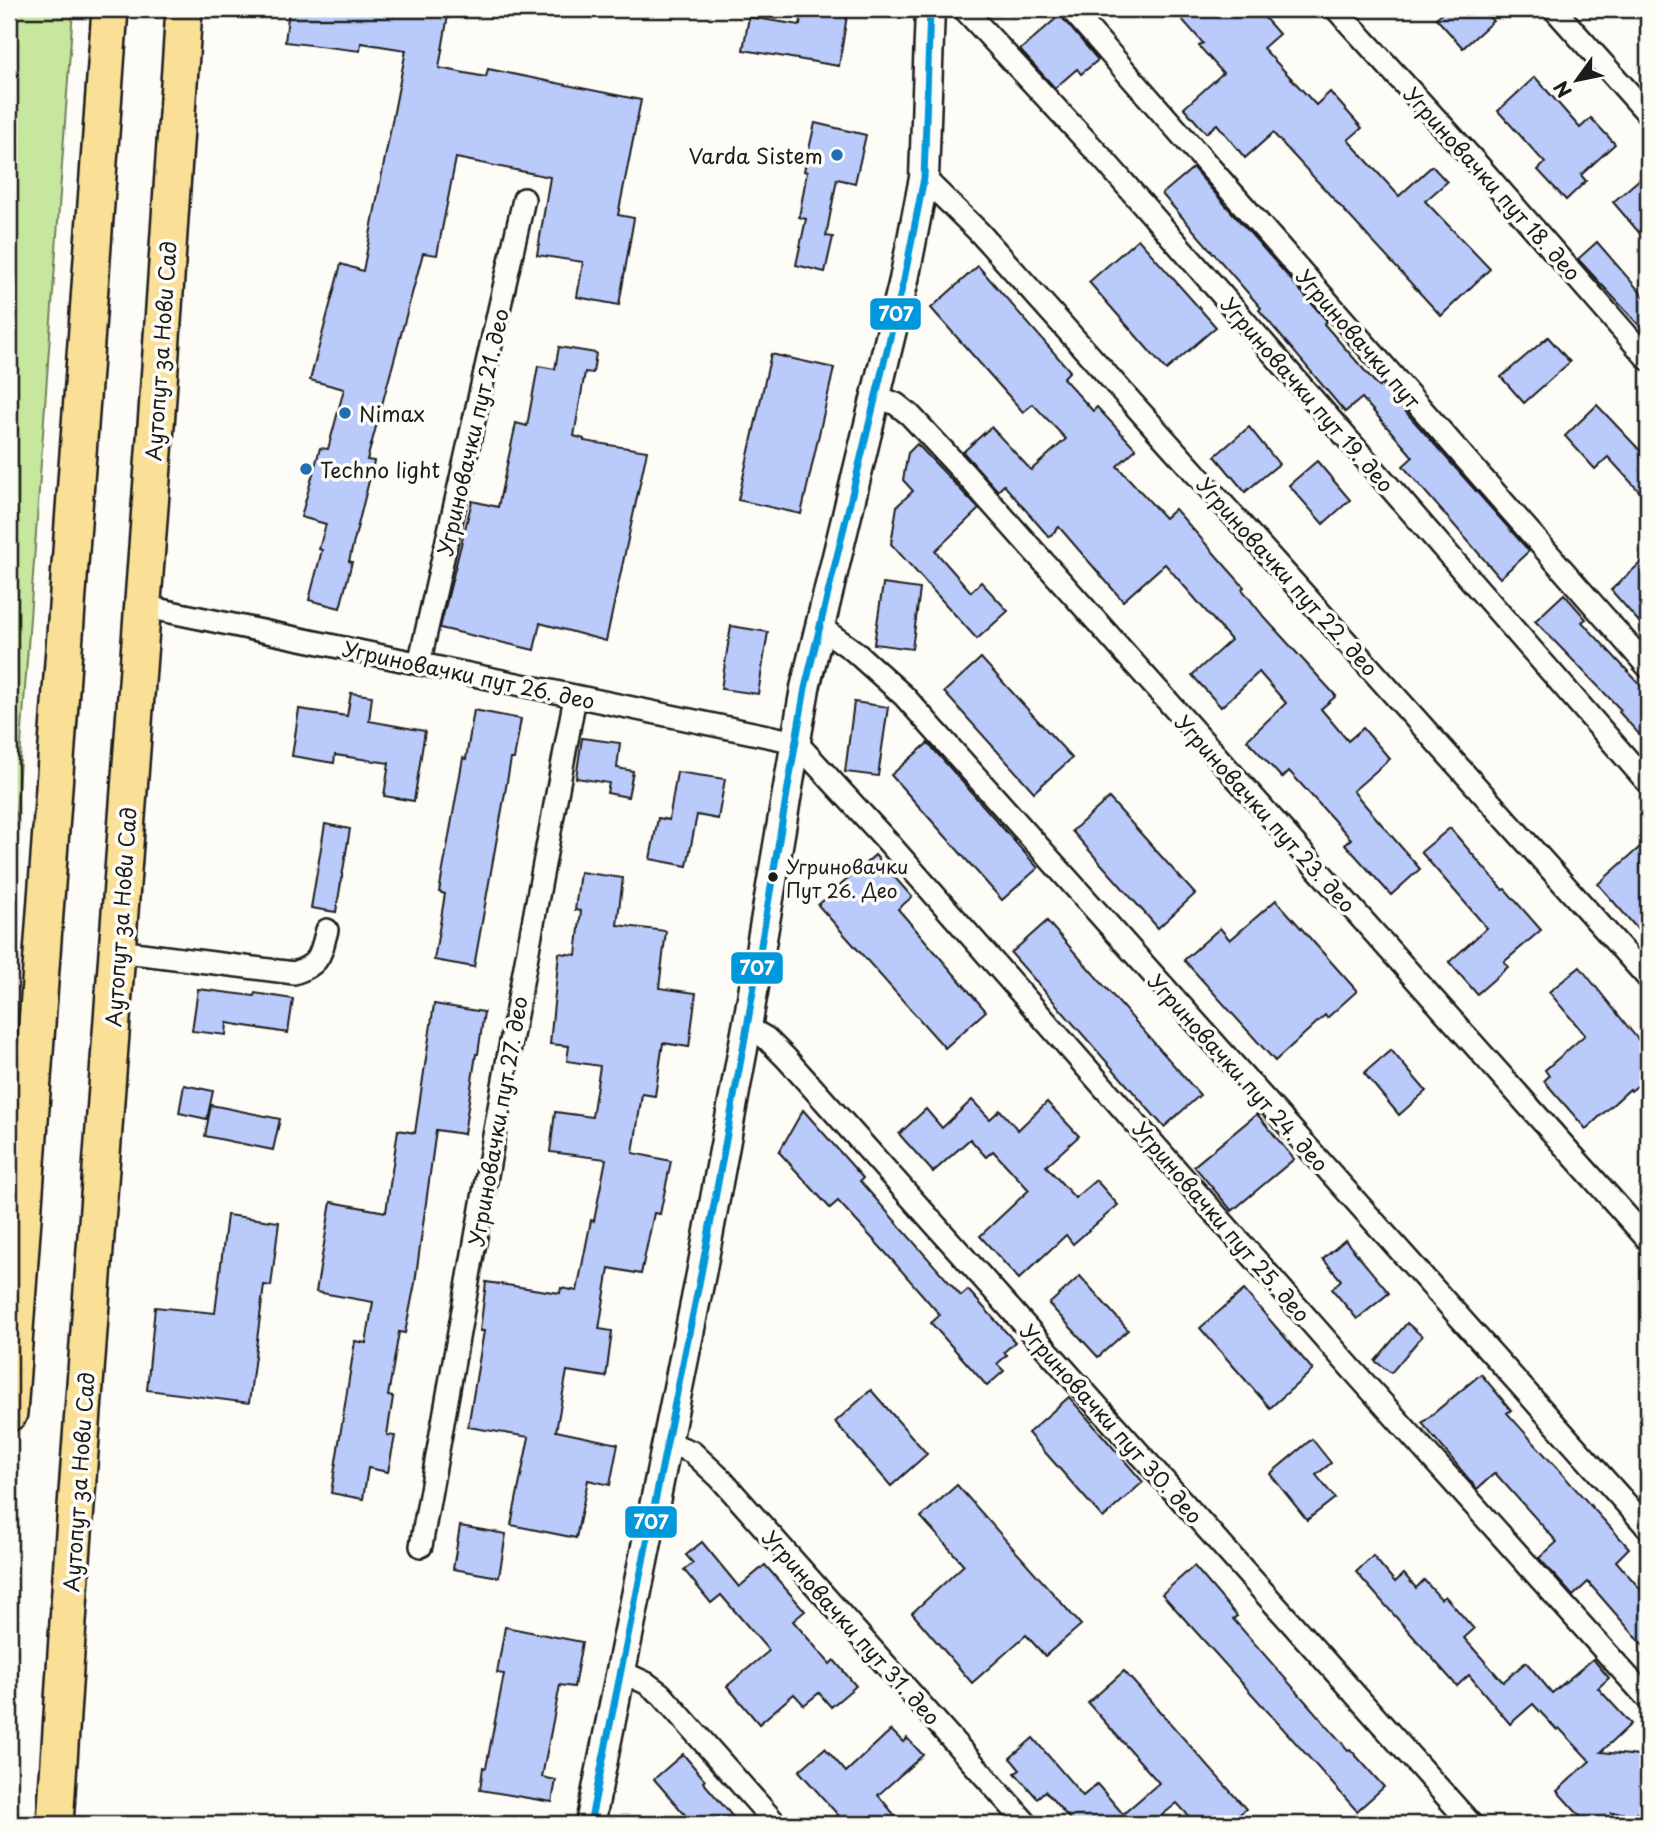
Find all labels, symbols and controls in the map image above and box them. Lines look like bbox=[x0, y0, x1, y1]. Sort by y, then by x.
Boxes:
north arrow bbox=[1542, 46, 1612, 116]
text: N bbox=[1546, 76, 1578, 104]
street label: Угриновачки пут 18. део bbox=[1397, 79, 1589, 287]
place label: Varda Sistem bbox=[689, 139, 823, 171]
marker: Varda Sistem bbox=[829, 147, 845, 163]
street label: Аутопут за Нови Сад bbox=[136, 240, 184, 462]
street label: Угриновачки пут bbox=[1289, 261, 1429, 416]
street label: Угриновачки пут 19. део bbox=[1214, 289, 1402, 499]
line badge: 707 bbox=[869, 297, 922, 331]
text: 707 bbox=[878, 299, 914, 327]
street label: Угриновачки пут 21. део bbox=[428, 305, 516, 559]
place label: Nimax bbox=[359, 397, 425, 429]
marker: Nimax bbox=[337, 405, 353, 421]
place label: Techno light bbox=[320, 453, 440, 485]
marker: Techno light bbox=[298, 461, 314, 477]
street label: Угриновачки пут 22. део bbox=[1190, 469, 1386, 683]
street label: Угриновачки пут 26. део bbox=[340, 632, 598, 716]
street label: Угриновачки пут 23. део bbox=[1168, 707, 1364, 919]
street label: Аутопут за Нови Сад bbox=[96, 806, 144, 1028]
place label: Угриновачки Пут 26. Део bbox=[786, 852, 908, 904]
marker: Угриновачки Пут 26. Део bbox=[766, 870, 780, 884]
line badge: 707 bbox=[730, 951, 784, 985]
text: 707 bbox=[739, 953, 775, 981]
street label: Угриновачки пут 24. део bbox=[1141, 966, 1337, 1178]
street label: Угриновачки пут 27. део bbox=[459, 993, 535, 1249]
street label: Угриновачки пут 25. део bbox=[1126, 1113, 1318, 1329]
street label: Угриновачки пут 30. део bbox=[1013, 1316, 1211, 1530]
street label: Аутопут за Нови Сад bbox=[54, 1371, 102, 1593]
line badge: 707 bbox=[624, 1505, 678, 1539]
text: 707 bbox=[633, 1507, 669, 1535]
street label: Угриновачки пут 31. део bbox=[755, 1522, 949, 1732]

